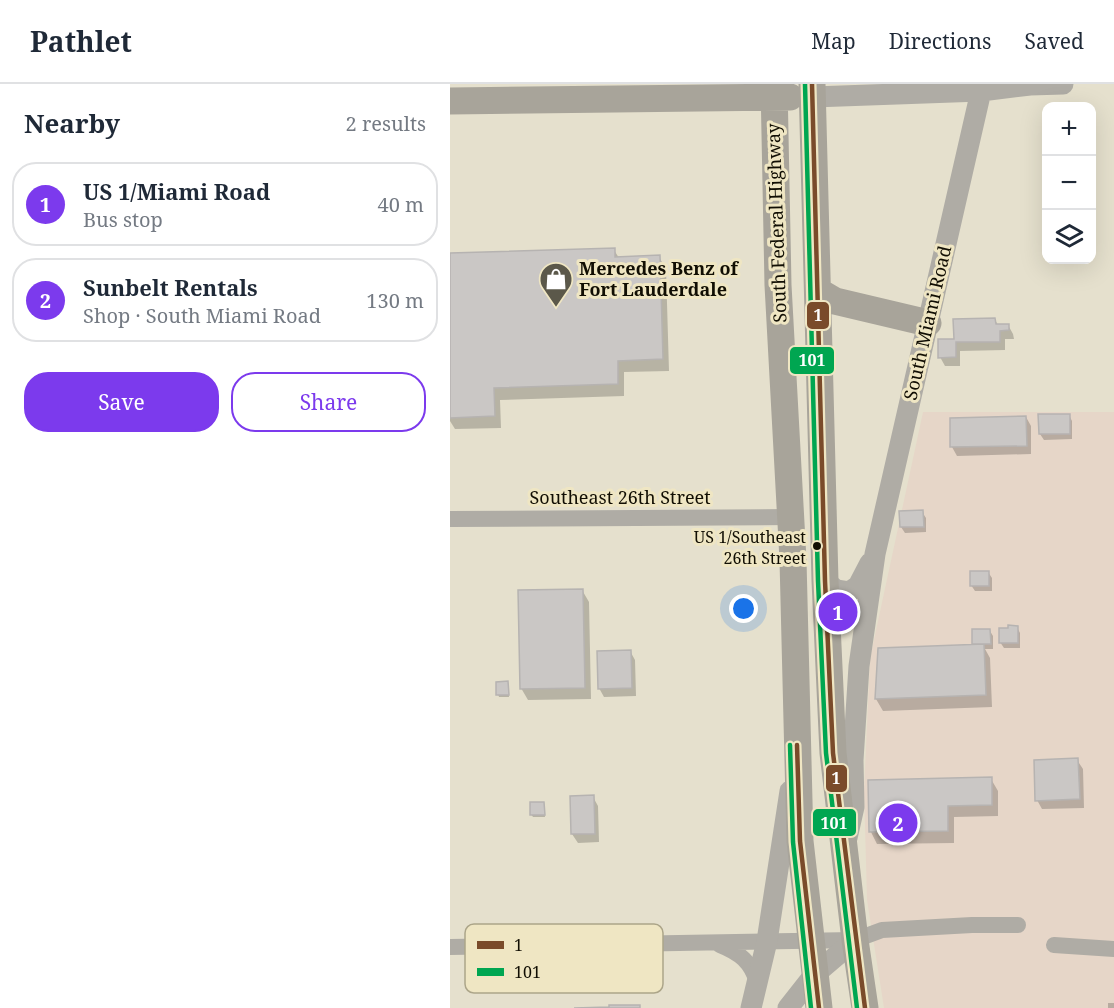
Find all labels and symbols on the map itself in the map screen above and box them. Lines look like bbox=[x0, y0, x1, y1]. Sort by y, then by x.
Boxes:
street label: South Federal Highway bbox=[760, 122, 791, 323]
street label: South Miami Road bbox=[898, 243, 956, 402]
place label: Mercedes Benz of Fort Lauderdale bbox=[579, 256, 740, 301]
shop icon: Mercedes Benz of Fort Lauderdale bbox=[538, 261, 574, 308]
line badge: 1 bbox=[806, 301, 830, 330]
text: 1 bbox=[813, 304, 823, 326]
line badge: 101 bbox=[789, 346, 835, 375]
text: 101 bbox=[798, 349, 826, 371]
street label: Southeast 26th Street bbox=[529, 485, 711, 509]
place label: US 1/Southeast 26th Street bbox=[694, 526, 806, 569]
marker: US 1/Southeast 26th Street bbox=[811, 540, 823, 552]
pin: 1 bbox=[818, 590, 858, 634]
your location bbox=[729, 594, 758, 623]
line badge: 1 bbox=[825, 764, 848, 793]
text: 1 bbox=[831, 767, 841, 789]
pin: 2 bbox=[878, 800, 918, 846]
line badge: 101 bbox=[812, 808, 857, 837]
text: 101 bbox=[820, 812, 848, 834]
legend bbox=[465, 924, 663, 993]
text: 1 bbox=[514, 934, 523, 956]
text: 101 bbox=[514, 961, 541, 983]

